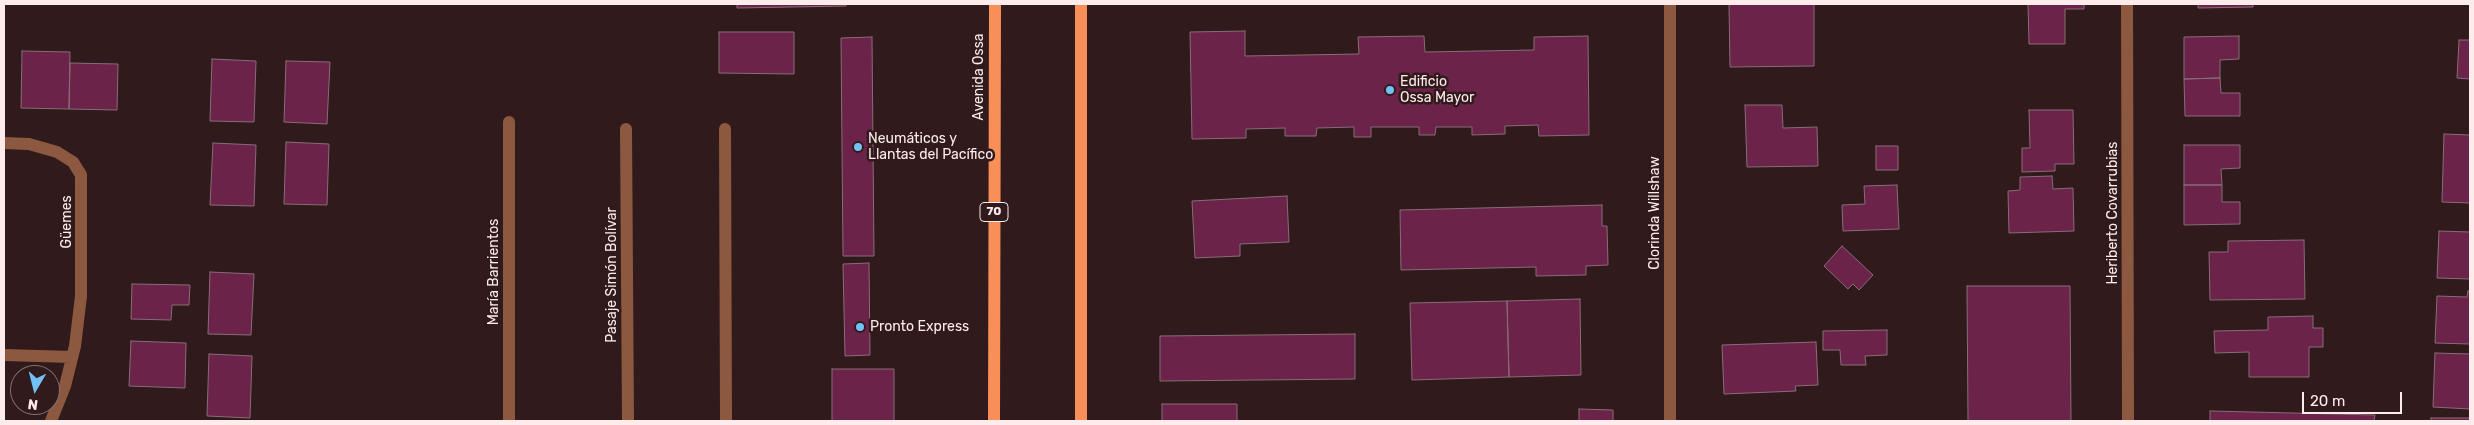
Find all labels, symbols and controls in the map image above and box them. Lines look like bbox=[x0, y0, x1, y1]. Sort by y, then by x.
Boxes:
street label: Avenida Ossa bbox=[971, 33, 987, 121]
place label: Edificio Ossa Mayor bbox=[1400, 74, 1474, 106]
marker: Edificio Ossa Mayor bbox=[1384, 84, 1396, 96]
place label: Neumáticos y Llantas del Pacífico bbox=[868, 131, 993, 164]
marker: Neumáticos y Llantas del Pacífico bbox=[852, 141, 864, 153]
street label: Heriberto Covarrubias bbox=[2105, 142, 2121, 284]
street label: Clorinda Willshaw bbox=[1647, 156, 1663, 270]
street label: Güemes bbox=[59, 195, 75, 249]
road number: 70 bbox=[980, 202, 1008, 222]
street label: Pasaje Simón Bolívar bbox=[604, 207, 620, 343]
street label: María Barrientos bbox=[486, 219, 502, 325]
place label: Pronto Express bbox=[870, 319, 969, 335]
marker: Pronto Express bbox=[854, 321, 866, 333]
north arrow bbox=[10, 365, 60, 415]
scale bar bbox=[2304, 382, 2404, 414]
text: 20 m bbox=[2310, 392, 2345, 410]
text: N bbox=[27, 395, 39, 413]

